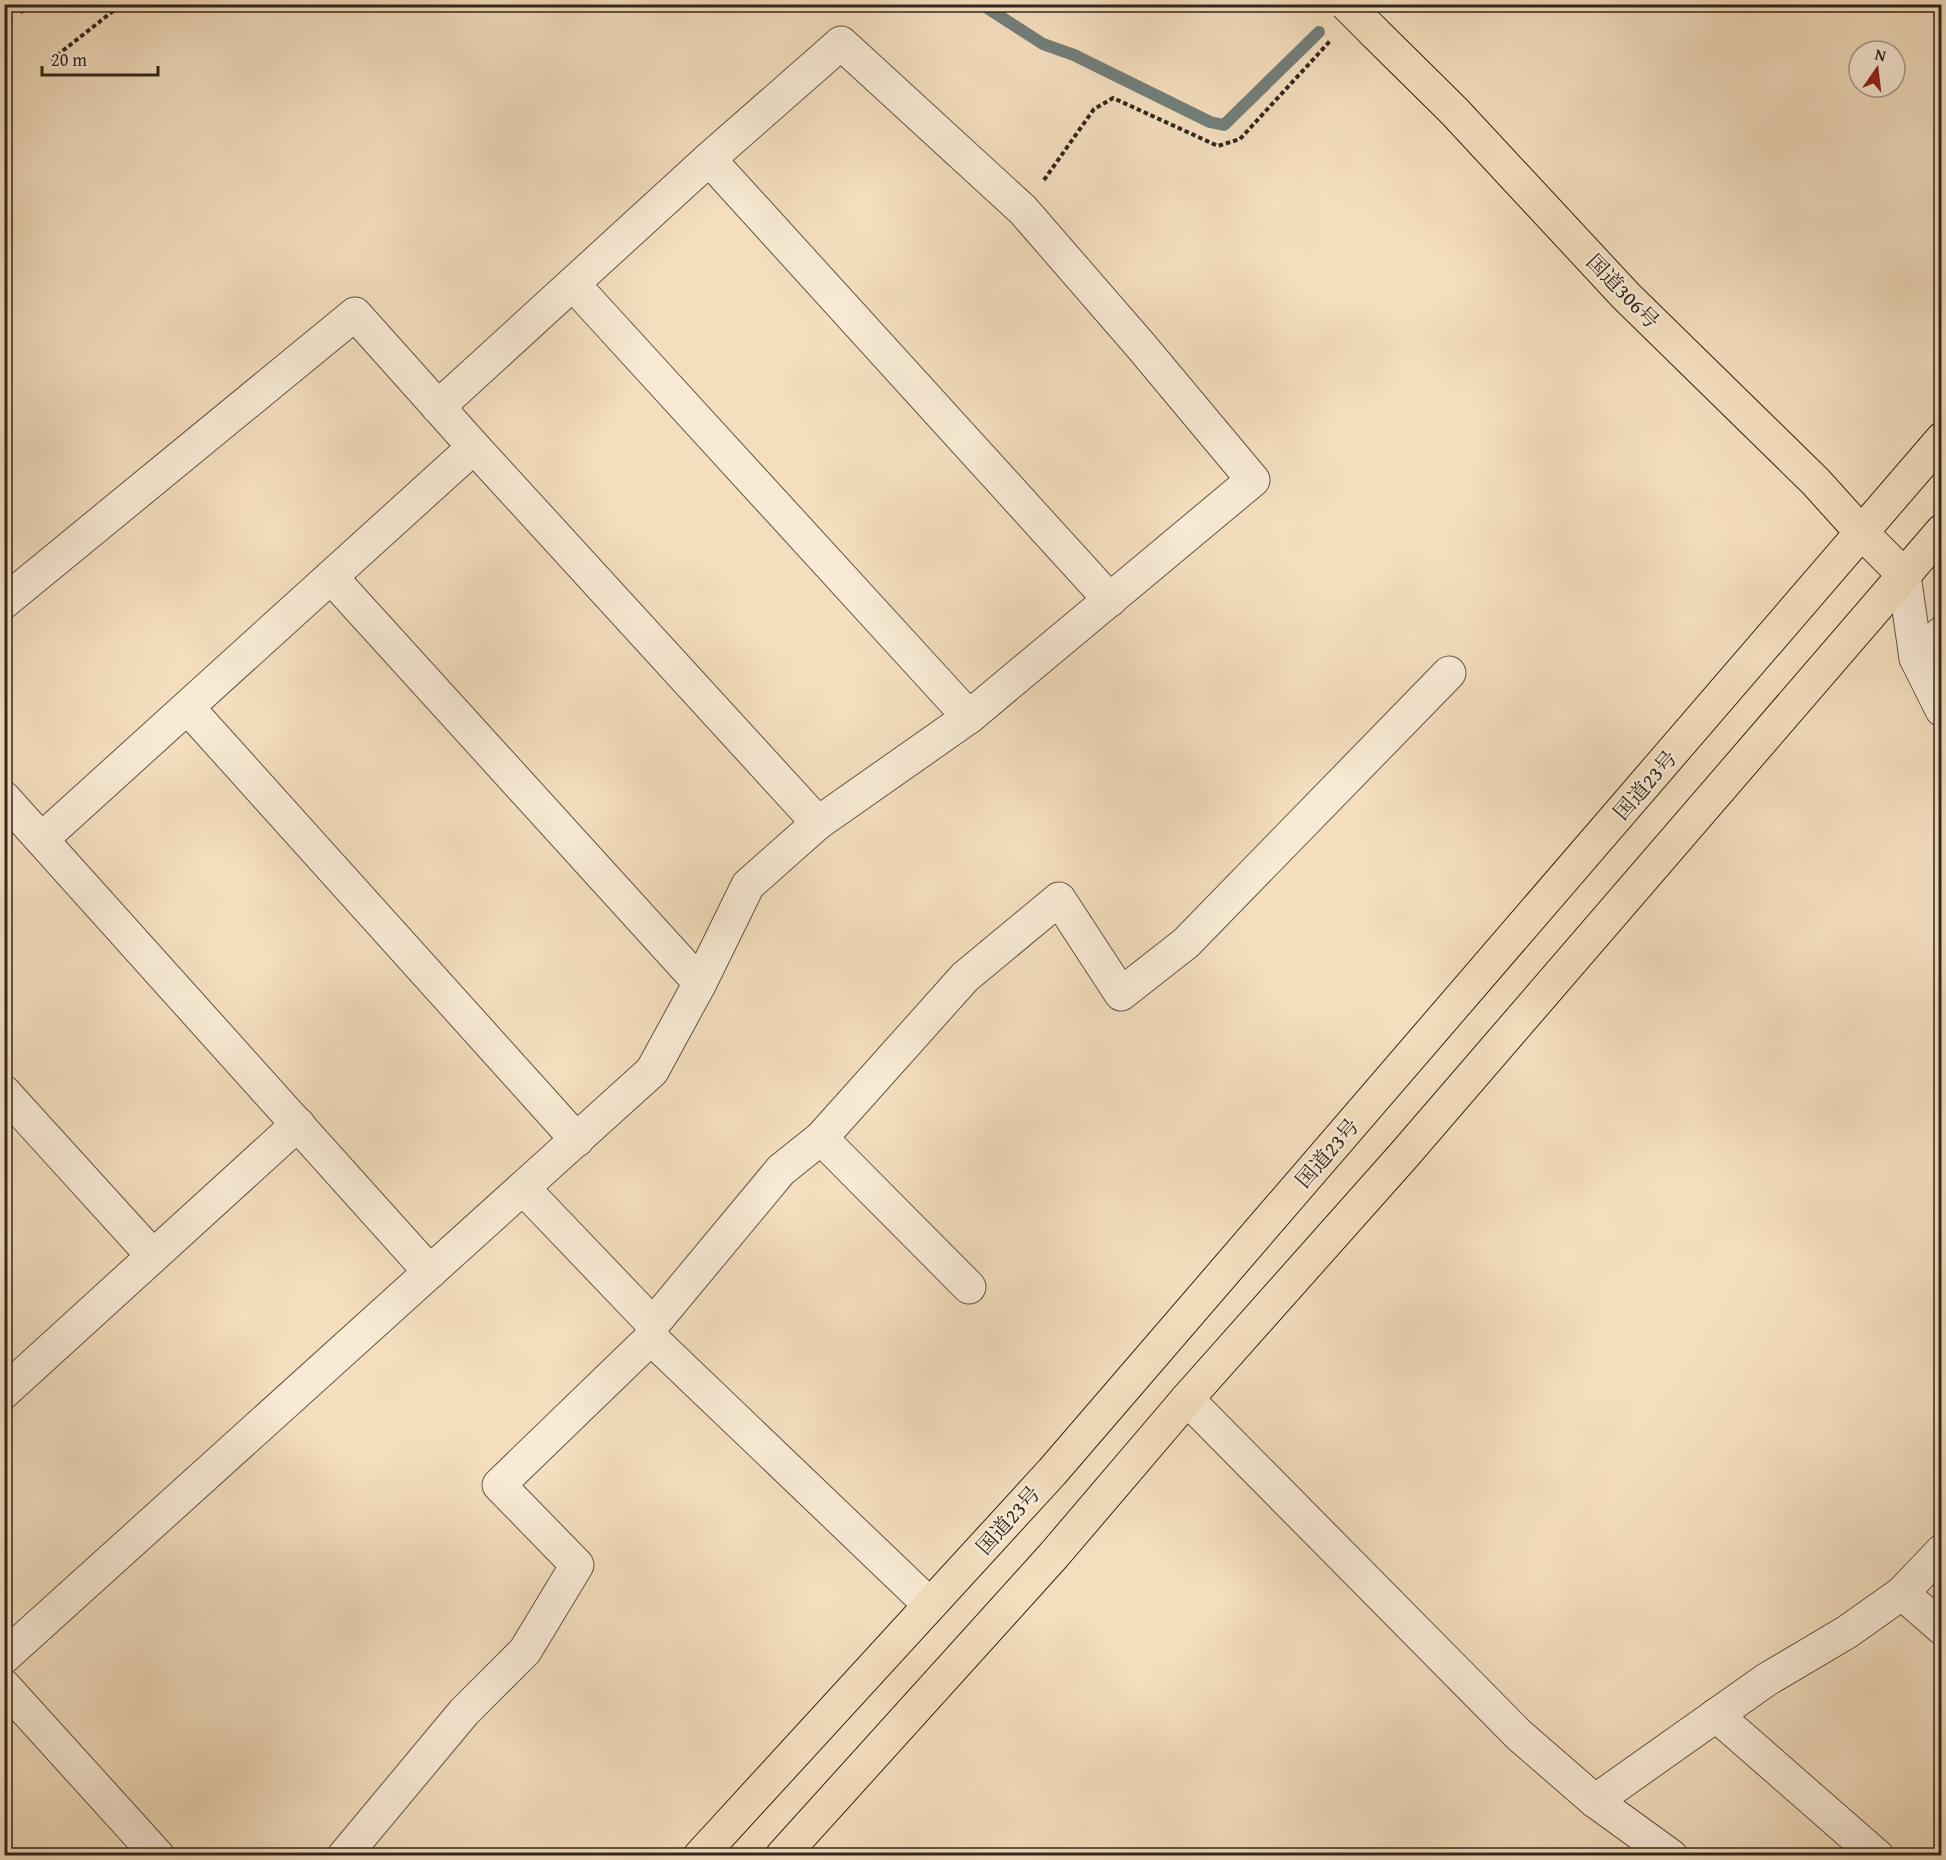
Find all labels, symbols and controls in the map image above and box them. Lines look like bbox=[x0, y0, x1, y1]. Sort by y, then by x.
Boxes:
scale bar bbox=[42, 39, 158, 77]
north arrow bbox=[1847, 39, 1907, 99]
text: N bbox=[1873, 42, 1889, 67]
text: 20 m bbox=[51, 46, 87, 73]
street label: 国道306号 bbox=[1579, 247, 1667, 335]
street label: 国道23号 bbox=[1606, 743, 1684, 827]
street label: 国道23号 bbox=[1288, 1111, 1366, 1195]
street label: 国道23号 bbox=[969, 1479, 1047, 1561]

